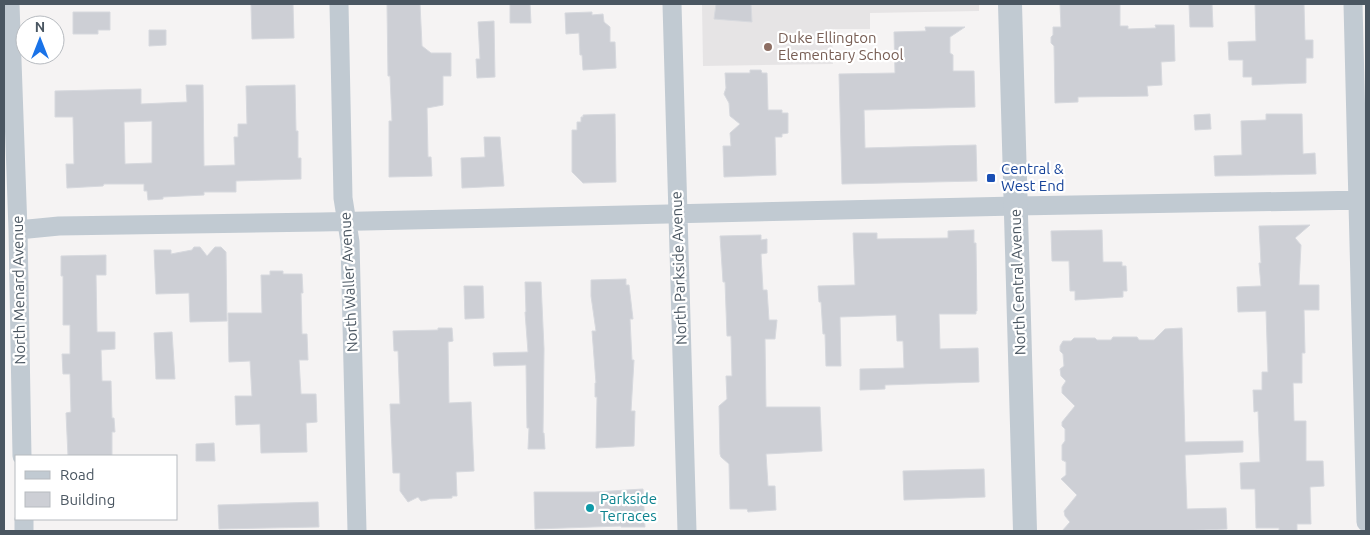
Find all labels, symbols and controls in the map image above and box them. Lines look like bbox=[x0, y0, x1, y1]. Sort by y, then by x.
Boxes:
north arrow bbox=[15, 15, 65, 65]
text: N bbox=[35, 19, 45, 35]
place label: Duke Ellington Elementary School bbox=[778, 29, 904, 63]
marker: Duke Ellington Elementary School bbox=[762, 41, 774, 53]
place label: Central & West End bbox=[1001, 160, 1065, 194]
marker: Central & West End bbox=[985, 172, 997, 184]
street label: North Parkside Avenue bbox=[667, 191, 690, 345]
street label: North Central Avenue bbox=[1006, 209, 1029, 355]
street label: North Waller Avenue bbox=[336, 212, 361, 352]
street label: North Menard Avenue bbox=[9, 215, 28, 365]
legend bbox=[15, 455, 178, 520]
text: Road bbox=[60, 466, 95, 483]
place label: Parkside Terraces bbox=[600, 490, 657, 524]
text: Building bbox=[60, 491, 115, 508]
marker: Parkside Terraces bbox=[584, 502, 596, 514]

